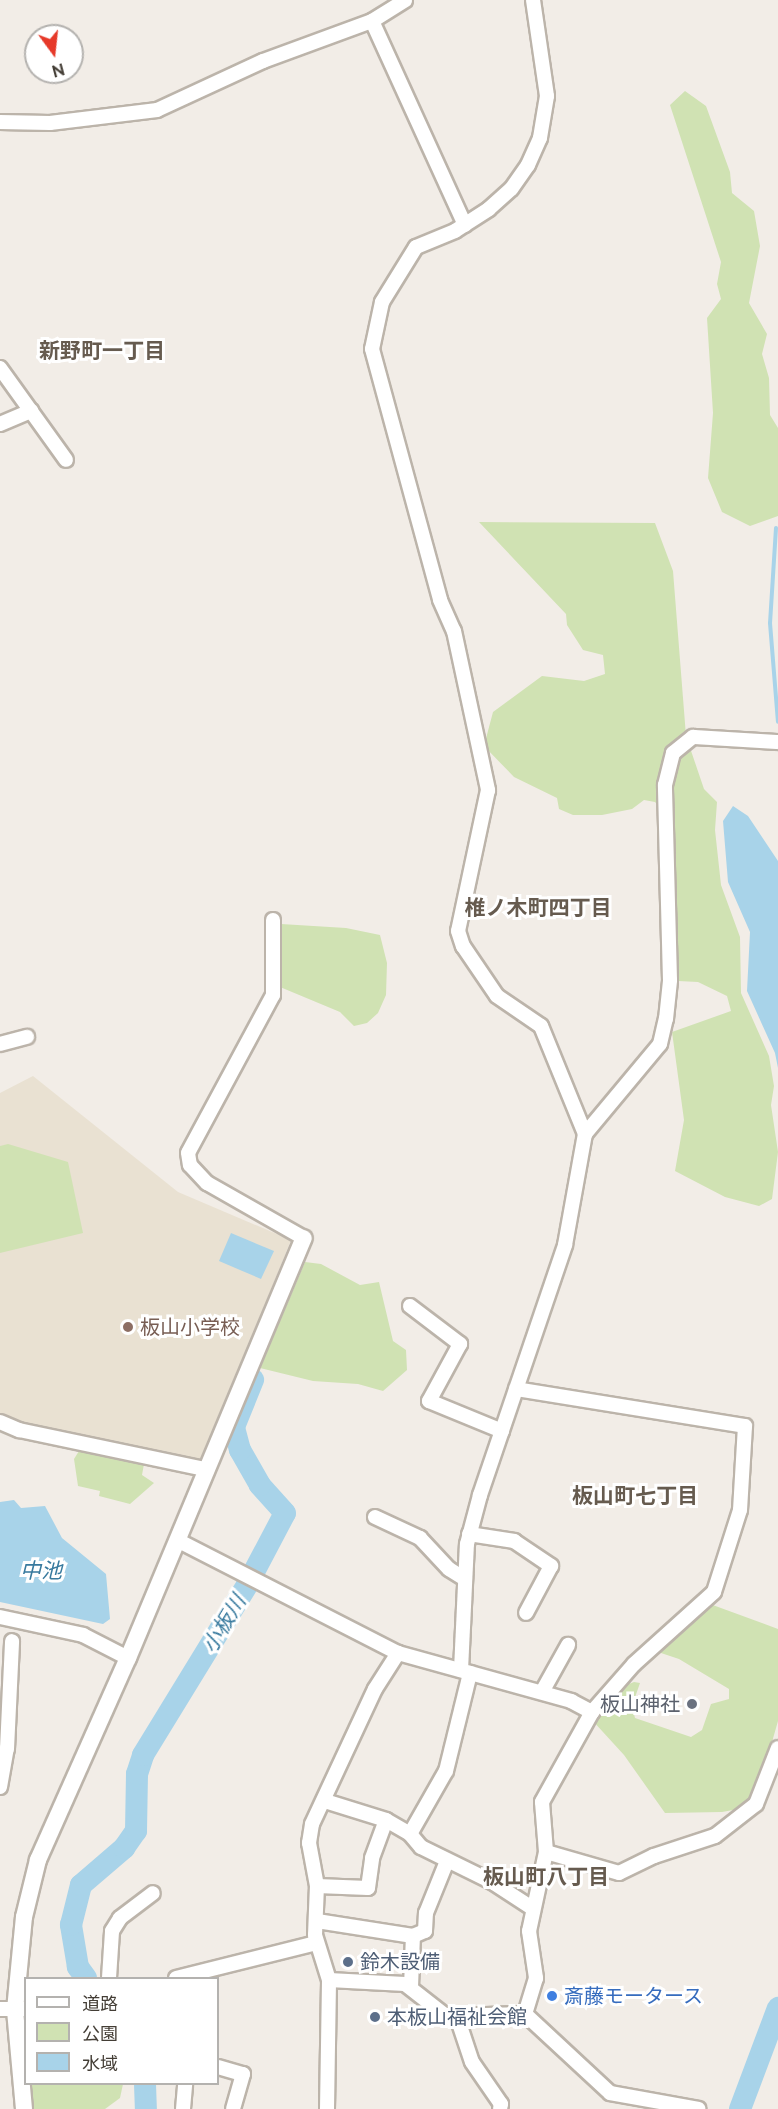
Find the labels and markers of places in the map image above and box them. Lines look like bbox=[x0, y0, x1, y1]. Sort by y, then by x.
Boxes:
place label: 板山小学校 bbox=[140, 1315, 240, 1339]
marker: 板山小学校 bbox=[121, 1320, 135, 1334]
place label: 板山神社 bbox=[600, 1692, 680, 1716]
marker: 板山神社 bbox=[685, 1697, 699, 1711]
place label: 鈴木設備 bbox=[360, 1950, 440, 1974]
marker: 鈴木設備 bbox=[341, 1955, 355, 1969]
place label: 斎藤モータース bbox=[564, 1984, 704, 2008]
marker: 斎藤モータース bbox=[545, 1989, 559, 2003]
place label: 本板山福祉会館 bbox=[387, 2005, 527, 2029]
marker: 本板山福祉会館 bbox=[368, 2010, 382, 2024]

